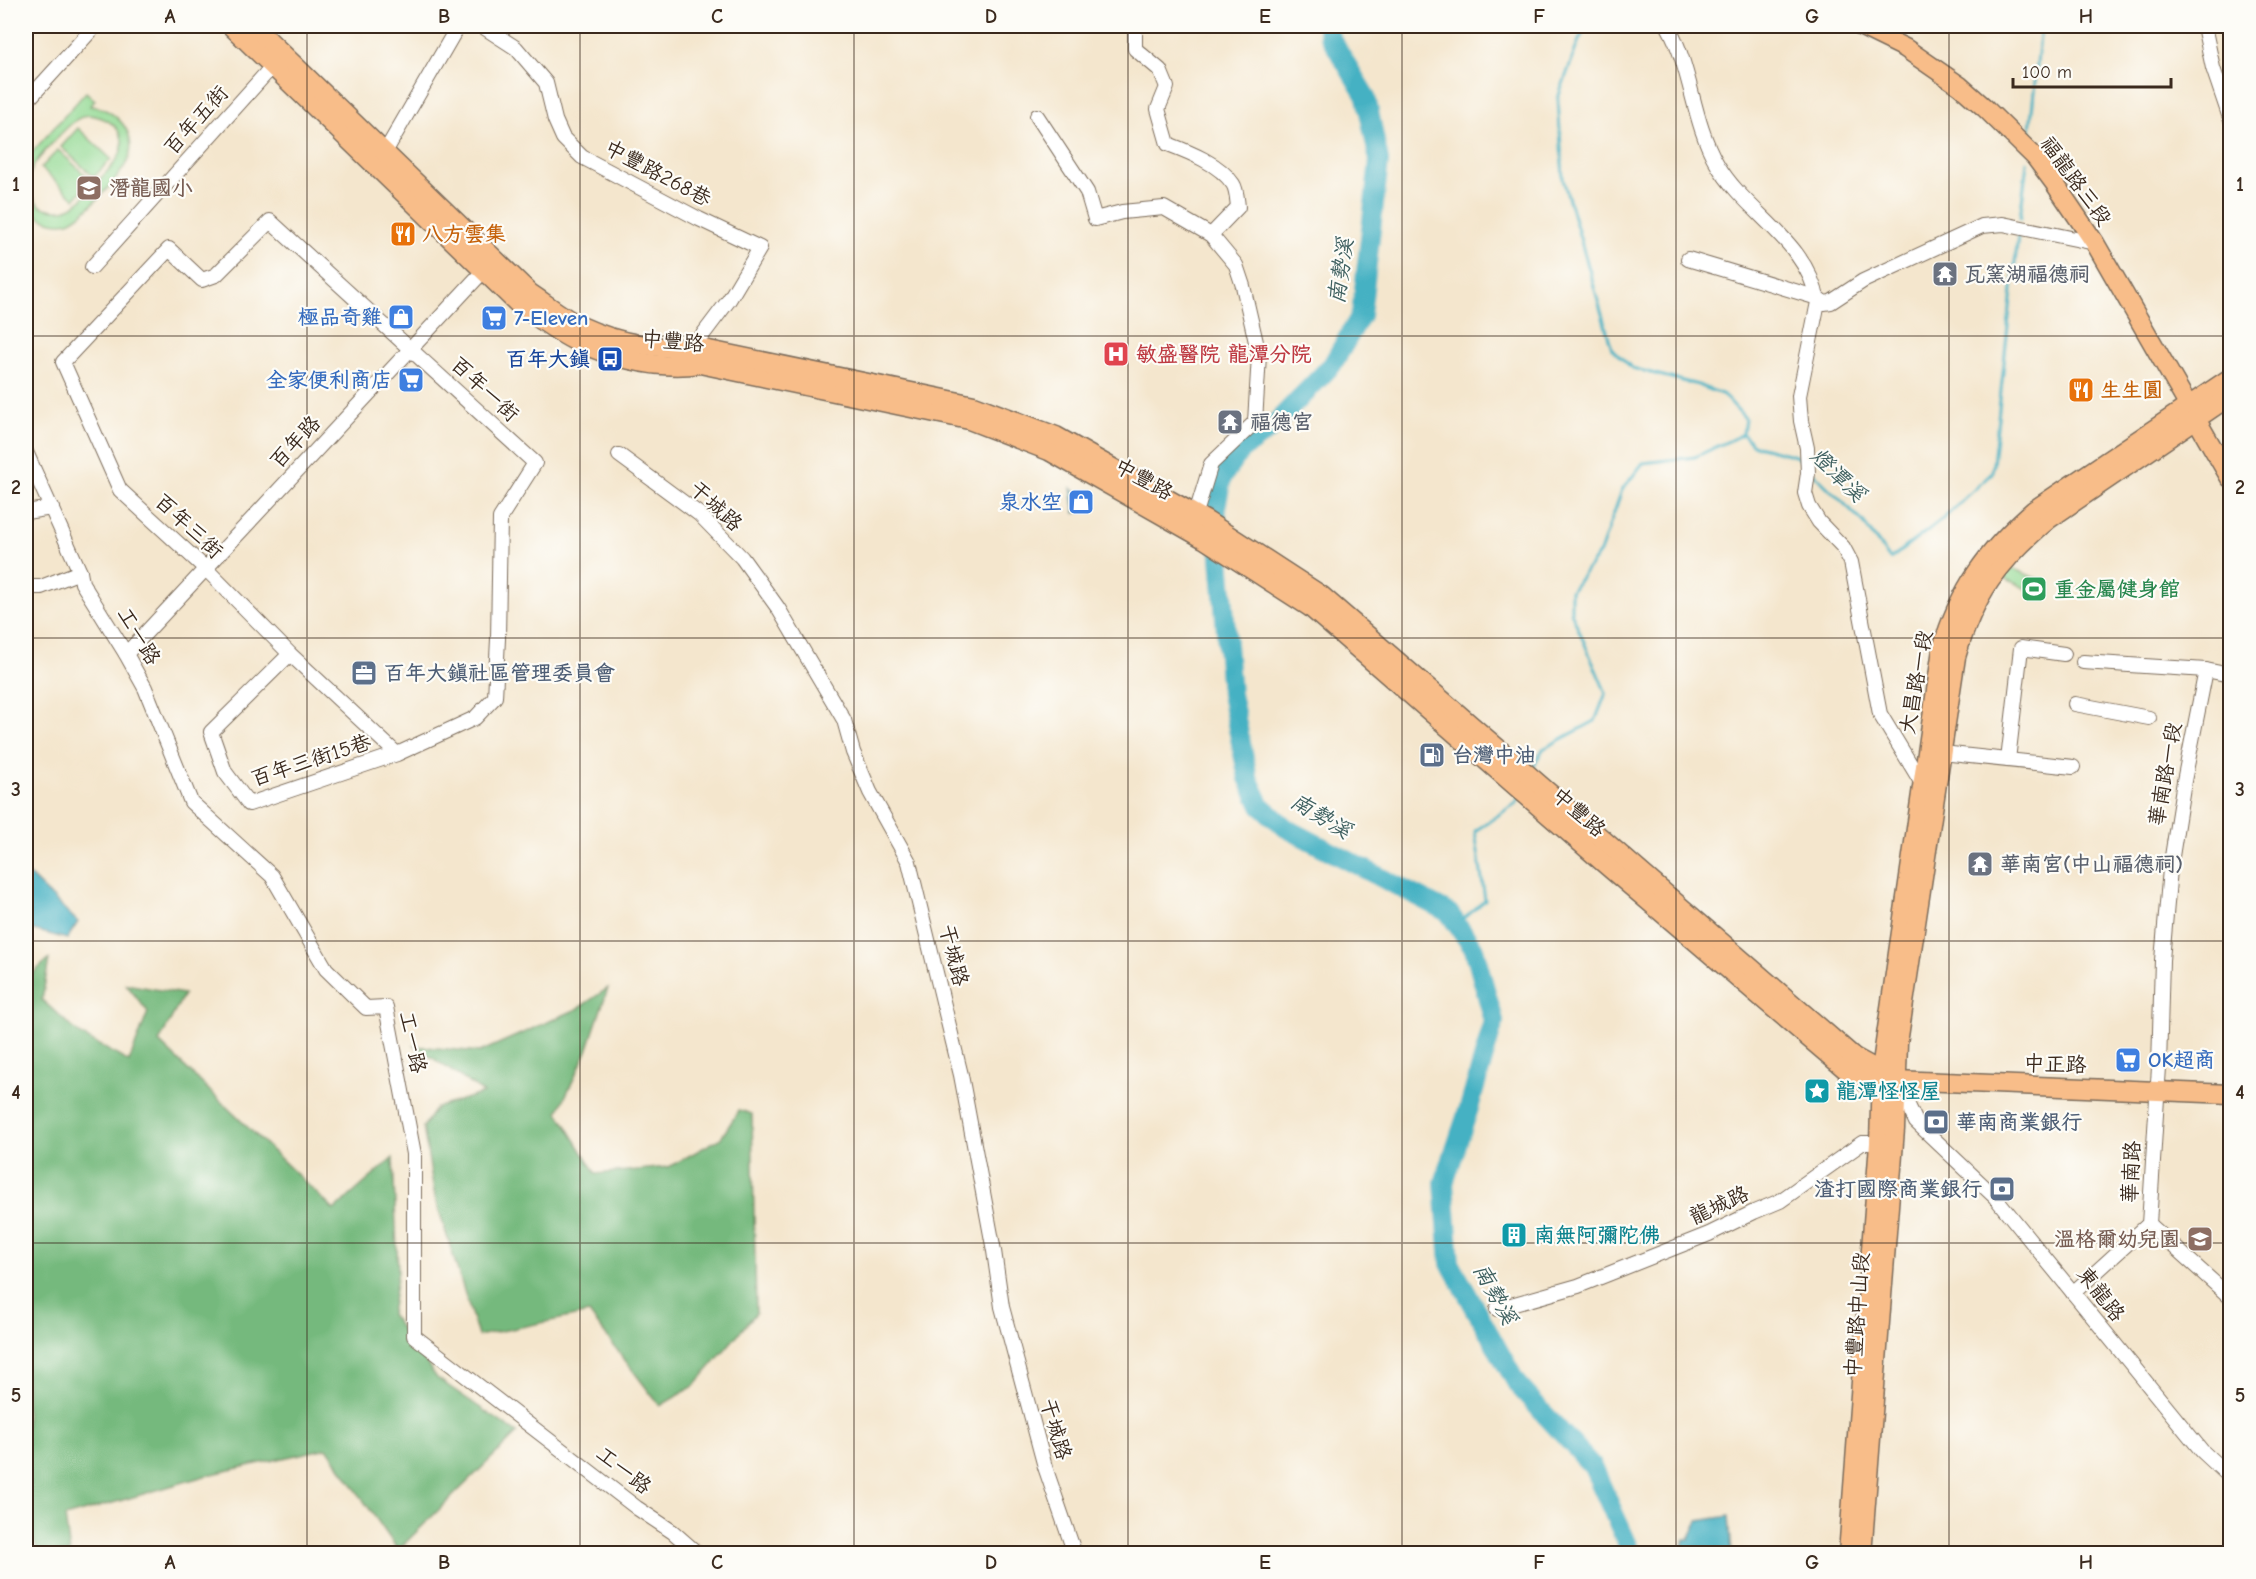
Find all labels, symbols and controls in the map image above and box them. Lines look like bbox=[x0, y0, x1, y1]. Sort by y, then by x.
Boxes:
text: A bbox=[164, 5, 176, 28]
text: B bbox=[438, 5, 450, 28]
text: C bbox=[711, 5, 723, 28]
text: D bbox=[985, 5, 997, 28]
text: E bbox=[1259, 5, 1271, 28]
text: F bbox=[1533, 5, 1545, 28]
text: G bbox=[1805, 5, 1819, 28]
text: H bbox=[2079, 5, 2093, 28]
scale bar bbox=[2013, 51, 2170, 89]
text: 100 m bbox=[2022, 62, 2072, 83]
street label: 百年五街 bbox=[159, 81, 233, 159]
street label: 福龍路三段 bbox=[2035, 131, 2117, 231]
street label: 中豐路268巷 bbox=[601, 135, 715, 211]
text: 1 bbox=[12, 173, 20, 196]
school or university icon: 潛龍國小 bbox=[74, 173, 104, 203]
text: 1 bbox=[2236, 173, 2244, 196]
place label: 潛龍國小 bbox=[109, 176, 193, 200]
restaurant icon: 八方雲集 bbox=[388, 219, 418, 249]
place label: 八方雲集 bbox=[422, 222, 506, 246]
water label: 南勢溪 bbox=[1324, 236, 1359, 305]
temple icon: 瓦窯湖福德祠 bbox=[1930, 259, 1960, 289]
place label: 瓦窯湖福德祠 bbox=[1964, 262, 2090, 286]
shop icon: 極品奇雞 bbox=[386, 302, 416, 332]
supermarket icon: 7-Eleven bbox=[479, 303, 509, 333]
place label: 極品奇雞 bbox=[298, 305, 382, 329]
place label: 7-Eleven bbox=[514, 306, 588, 330]
street label: 中豐路 bbox=[641, 326, 705, 356]
hospital icon: 敏盛醫院 龍潭分院 bbox=[1101, 339, 1131, 369]
place label: 敏盛醫院 龍潭分院 bbox=[1136, 342, 1311, 366]
bus stop icon: 百年大鎮 bbox=[595, 344, 625, 374]
place label: 百年大鎮 bbox=[506, 347, 590, 371]
street label: 百年一街 bbox=[446, 352, 524, 426]
supermarket icon: 全家便利商店 bbox=[396, 365, 426, 395]
place label: 全家便利商店 bbox=[266, 368, 392, 392]
restaurant icon: 生生圓 bbox=[2066, 375, 2096, 405]
place label: 生生圓 bbox=[2100, 378, 2163, 402]
temple icon: 福德宮 bbox=[1215, 407, 1245, 437]
place label: 福德宮 bbox=[1250, 410, 1313, 434]
street label: 百年路 bbox=[265, 411, 325, 473]
water label: 燈潭溪 bbox=[1805, 443, 1871, 508]
street label: 中豐路 bbox=[1111, 453, 1177, 505]
text: 2 bbox=[11, 476, 21, 499]
street label: 干城路 bbox=[685, 476, 747, 536]
text: 2 bbox=[2235, 476, 2245, 499]
shop icon: 泉水空 bbox=[1066, 487, 1096, 517]
street label: 百年三街 bbox=[150, 489, 228, 563]
place label: 泉水空 bbox=[999, 490, 1062, 514]
sports icon: 重金屬健身館 bbox=[2019, 574, 2049, 604]
place label: 重金屬健身館 bbox=[2054, 577, 2180, 601]
street label: 工一路 bbox=[112, 603, 166, 669]
street label: 大昌路一段 bbox=[1895, 628, 1937, 736]
office icon: 百年大鎮社區管理委員會 bbox=[349, 658, 379, 688]
place label: 百年大鎮社區管理委員會 bbox=[384, 661, 615, 685]
street label: 華南路一段 bbox=[2144, 720, 2186, 828]
street label: 百年三街15巷 bbox=[248, 729, 374, 791]
fuel station icon: 台灣中油 bbox=[1417, 740, 1447, 770]
place label: 台灣中油 bbox=[1452, 743, 1536, 767]
text: 3 bbox=[11, 778, 21, 801]
text: 3 bbox=[2235, 778, 2245, 801]
street label: 中豐路 bbox=[1547, 782, 1611, 842]
water label: 南勢溪 bbox=[1286, 788, 1357, 845]
temple icon: 華南宮(中山福德祠) bbox=[1965, 849, 1995, 879]
place label: 華南宮(中山福德祠) bbox=[2000, 852, 2183, 876]
street label: 干城路 bbox=[935, 922, 973, 988]
street label: 工一路 bbox=[395, 1009, 431, 1075]
supermarket icon: OK超商 bbox=[2113, 1045, 2143, 1075]
place label: OK超商 bbox=[2148, 1048, 2215, 1072]
street label: 中正路 bbox=[2023, 1051, 2087, 1077]
place icon: 龍潭怪怪屋 bbox=[1802, 1076, 1832, 1106]
place label: 龍潭怪怪屋 bbox=[1836, 1079, 1941, 1103]
text: 4 bbox=[11, 1081, 21, 1104]
text: 4 bbox=[2235, 1081, 2245, 1104]
bank icon: 華南商業銀行 bbox=[1921, 1107, 1951, 1137]
place label: 華南商業銀行 bbox=[1956, 1110, 2082, 1134]
street label: 華南路 bbox=[2117, 1140, 2145, 1204]
bank icon: 渣打國際商業銀行 bbox=[1987, 1174, 2017, 1204]
place label: 渣打國際商業銀行 bbox=[1814, 1177, 1982, 1201]
street label: 龍城路 bbox=[1685, 1181, 1753, 1229]
building icon: 南無阿彌陀佛 bbox=[1499, 1220, 1529, 1250]
place label: 南無阿彌陀佛 bbox=[1534, 1223, 1660, 1247]
school or university icon: 溫格爾幼兒園 bbox=[2185, 1224, 2215, 1254]
place label: 溫格爾幼兒園 bbox=[2054, 1227, 2180, 1251]
street label: 中豐路中山段 bbox=[1841, 1251, 1873, 1379]
water label: 南勢溪 bbox=[1468, 1259, 1523, 1330]
street label: 東龍路 bbox=[2072, 1262, 2130, 1326]
text: 5 bbox=[11, 1384, 21, 1407]
text: 5 bbox=[2235, 1384, 2245, 1407]
street label: 干城路 bbox=[1036, 1395, 1076, 1463]
street label: 工一路 bbox=[592, 1441, 656, 1499]
text: A bbox=[164, 1551, 176, 1574]
text: B bbox=[438, 1551, 450, 1574]
text: C bbox=[711, 1551, 723, 1574]
text: D bbox=[985, 1551, 997, 1574]
text: E bbox=[1259, 1551, 1271, 1574]
text: F bbox=[1533, 1551, 1545, 1574]
text: G bbox=[1805, 1551, 1819, 1574]
text: H bbox=[2079, 1551, 2093, 1574]

